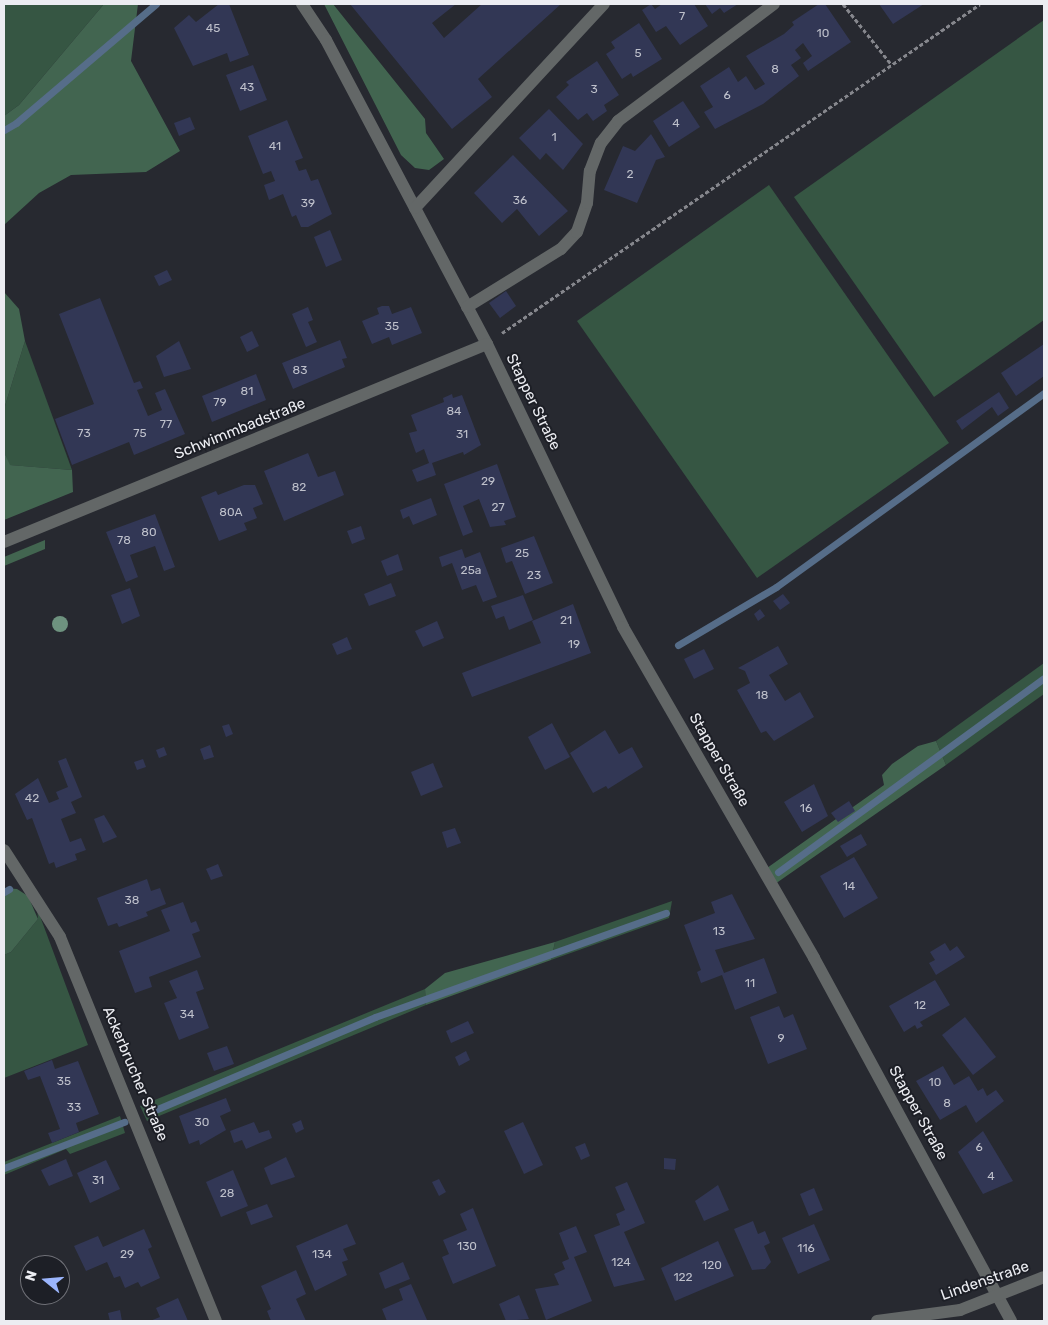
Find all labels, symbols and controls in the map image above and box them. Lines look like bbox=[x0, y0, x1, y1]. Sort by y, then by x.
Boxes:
house number: 7 bbox=[679, 10, 685, 24]
house number: 45 bbox=[206, 22, 220, 36]
house number: 10 bbox=[817, 27, 829, 41]
house number: 5 bbox=[634, 47, 642, 61]
house number: 8 bbox=[771, 63, 779, 77]
house number: 43 bbox=[240, 81, 254, 95]
house number: 3 bbox=[590, 83, 598, 97]
house number: 6 bbox=[723, 89, 731, 103]
house number: 4 bbox=[672, 117, 680, 131]
house number: 1 bbox=[551, 131, 557, 145]
house number: 41 bbox=[269, 140, 281, 154]
house number: 2 bbox=[626, 168, 634, 182]
house number: 36 bbox=[513, 194, 527, 208]
house number: 39 bbox=[301, 197, 315, 211]
house number: 35 bbox=[385, 320, 399, 334]
street label: Stapper Straße bbox=[502, 351, 564, 453]
house number: 83 bbox=[293, 364, 307, 378]
house number: 81 bbox=[241, 385, 253, 399]
street label: Schwimmbadstraße bbox=[172, 394, 308, 464]
house number: 79 bbox=[213, 396, 227, 410]
house number: 84 bbox=[446, 405, 462, 419]
house number: 77 bbox=[160, 418, 172, 432]
house number: 73 bbox=[77, 427, 91, 441]
house number: 75 bbox=[133, 427, 147, 441]
house number: 31 bbox=[456, 428, 468, 442]
house number: 29 bbox=[481, 475, 495, 489]
house number: 82 bbox=[292, 481, 306, 495]
house number: 27 bbox=[491, 501, 505, 515]
house number: 80A bbox=[219, 506, 243, 520]
house number: 80 bbox=[141, 526, 157, 540]
house number: 78 bbox=[117, 534, 131, 548]
house number: 25 bbox=[515, 547, 529, 561]
house number: 25a bbox=[461, 564, 481, 578]
house number: 23 bbox=[527, 569, 541, 583]
house number: 21 bbox=[560, 614, 572, 628]
house number: 19 bbox=[568, 638, 580, 652]
house number: 18 bbox=[756, 689, 768, 703]
street label: Stapper Straße bbox=[685, 710, 753, 810]
house number: 42 bbox=[25, 792, 39, 806]
house number: 16 bbox=[800, 802, 812, 816]
house number: 14 bbox=[843, 880, 855, 894]
house number: 38 bbox=[125, 894, 139, 908]
house number: 13 bbox=[713, 925, 725, 939]
house number: 11 bbox=[745, 977, 755, 991]
house number: 12 bbox=[914, 999, 926, 1013]
street label: Ackerbrucher Straße bbox=[98, 1004, 172, 1144]
house number: 34 bbox=[180, 1008, 194, 1022]
house number: 9 bbox=[777, 1032, 785, 1046]
street label: Stapper Straße bbox=[885, 1063, 951, 1163]
house number: 35 bbox=[57, 1075, 71, 1089]
house number: 10 bbox=[929, 1076, 941, 1090]
house number: 8 bbox=[943, 1097, 951, 1111]
house number: 33 bbox=[67, 1101, 81, 1115]
house number: 30 bbox=[195, 1116, 209, 1130]
house number: 6 bbox=[975, 1141, 983, 1155]
house number: 4 bbox=[987, 1170, 995, 1184]
house number: 31 bbox=[92, 1174, 104, 1188]
house number: 28 bbox=[220, 1187, 234, 1201]
house number: 130 bbox=[457, 1240, 477, 1254]
house number: 116 bbox=[797, 1242, 815, 1256]
house number: 29 bbox=[120, 1248, 134, 1262]
house number: 134 bbox=[312, 1248, 332, 1262]
north arrow bbox=[20, 1255, 70, 1305]
house number: 124 bbox=[611, 1256, 631, 1270]
street label: Lindenstraße bbox=[938, 1257, 1032, 1305]
house number: 120 bbox=[702, 1259, 722, 1273]
text: N bbox=[22, 1268, 41, 1283]
house number: 122 bbox=[673, 1271, 693, 1285]

